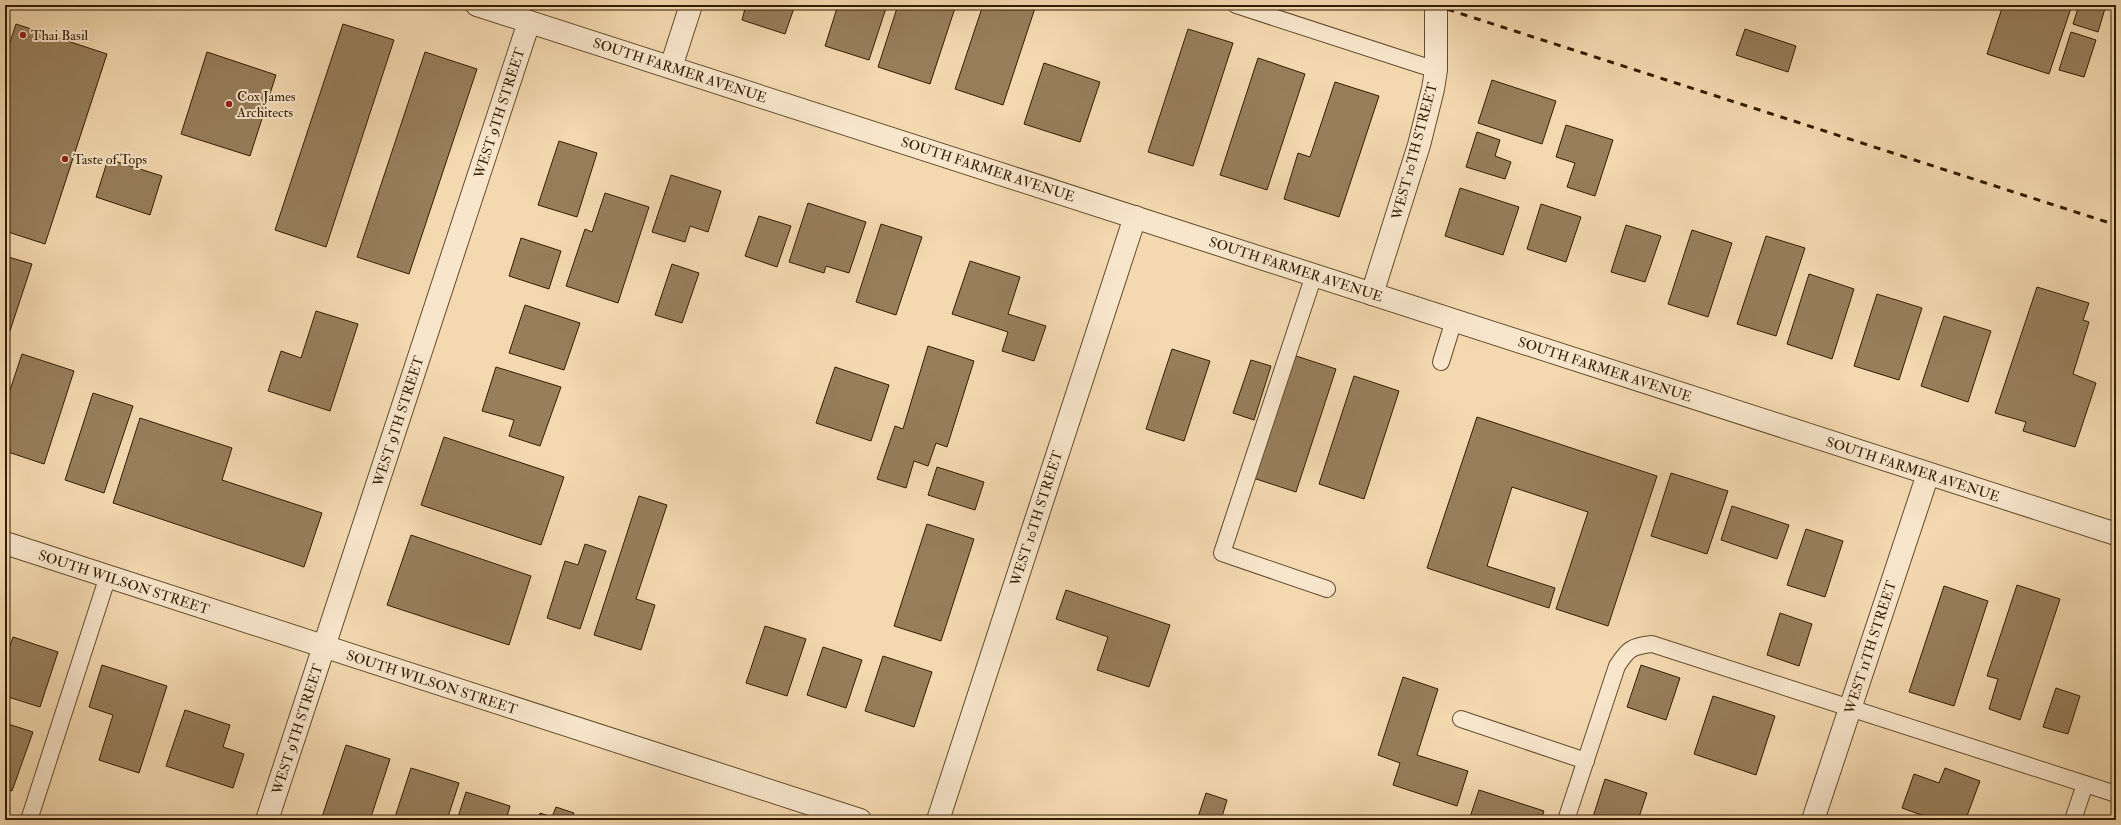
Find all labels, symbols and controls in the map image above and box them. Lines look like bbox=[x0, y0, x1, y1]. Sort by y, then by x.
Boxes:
place label: Thai Basil bbox=[31, 27, 89, 44]
marker: Thai Basil bbox=[18, 30, 28, 40]
street label: SOUTH FARMER AVENUE bbox=[591, 34, 769, 107]
street label: WEST 9TH STREET bbox=[470, 45, 529, 182]
street label: WEST 10TH STREET bbox=[1388, 80, 1441, 222]
place label: Cox James Architects bbox=[236, 88, 296, 121]
marker: Cox James Architects bbox=[224, 99, 234, 109]
street label: SOUTH FARMER AVENUE bbox=[899, 133, 1077, 206]
place label: Taste of Tops bbox=[73, 151, 147, 169]
marker: Taste of Tops bbox=[60, 154, 70, 164]
street label: SOUTH FARMER AVENUE bbox=[1207, 233, 1385, 306]
street label: SOUTH FARMER AVENUE bbox=[1516, 333, 1694, 406]
street label: WEST 9TH STREET bbox=[369, 353, 428, 490]
street label: SOUTH FARMER AVENUE bbox=[1824, 433, 2002, 506]
street label: WEST 10TH STREET bbox=[1006, 448, 1067, 589]
street label: SOUTH WILSON STREET bbox=[36, 547, 212, 618]
street label: WEST 11TH STREET bbox=[1841, 578, 1900, 717]
street label: SOUTH WILSON STREET bbox=[344, 647, 520, 718]
street label: WEST 9TH STREET bbox=[268, 661, 327, 798]

